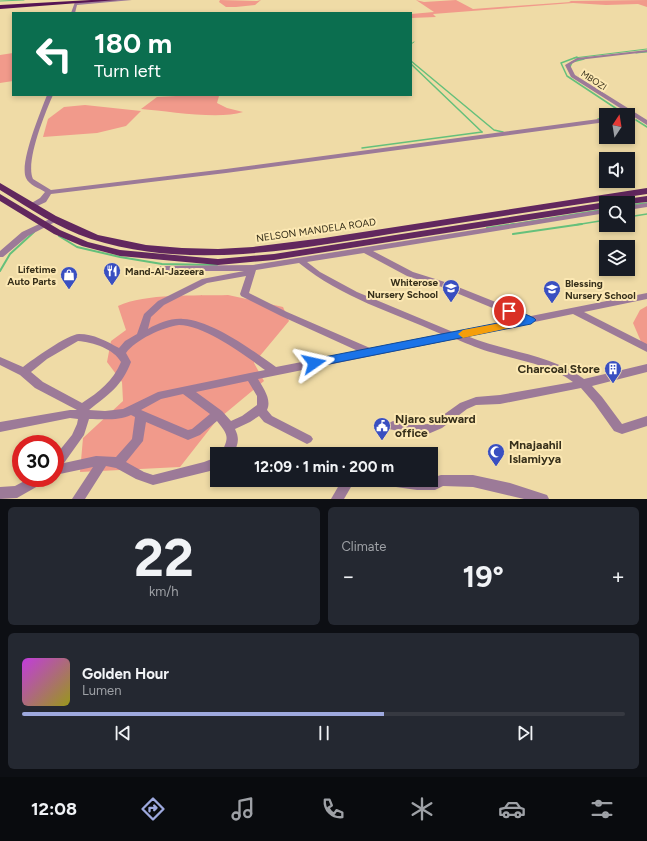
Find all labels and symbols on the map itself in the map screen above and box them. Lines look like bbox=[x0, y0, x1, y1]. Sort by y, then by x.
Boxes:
street label: MBOZI bbox=[579, 68, 609, 92]
north arrow bbox=[599, 108, 635, 144]
street label: NELSON MANDELA ROAD bbox=[255, 215, 377, 245]
restaurant icon: Mand-Al-Jazeera bbox=[102, 261, 122, 286]
place label: Lifetime Auto Parts bbox=[7, 263, 56, 288]
shop icon: Lifetime Auto Parts bbox=[59, 265, 79, 290]
place label: Mand-Al-Jazeera bbox=[125, 265, 204, 278]
place label: Whiterose Nursery School bbox=[367, 276, 438, 301]
place label: Blessing Nursery School bbox=[565, 277, 636, 302]
school or university icon: Whiterose Nursery School bbox=[441, 278, 461, 303]
school or university icon: Blessing Nursery School bbox=[542, 279, 562, 304]
pin bbox=[492, 294, 526, 328]
position arrow bbox=[293, 342, 335, 384]
building icon: Charcoal Store bbox=[603, 359, 623, 384]
place label: Charcoal Store bbox=[518, 362, 600, 376]
place label: Njaro subward office bbox=[395, 412, 476, 440]
public building icon: Njaro subward office bbox=[372, 416, 392, 441]
speed limit sign: 30 bbox=[12, 435, 64, 487]
place label: Mnajaahil Islamiyya bbox=[509, 438, 562, 466]
mosque icon: Mnajaahil Islamiyya bbox=[486, 442, 506, 467]

